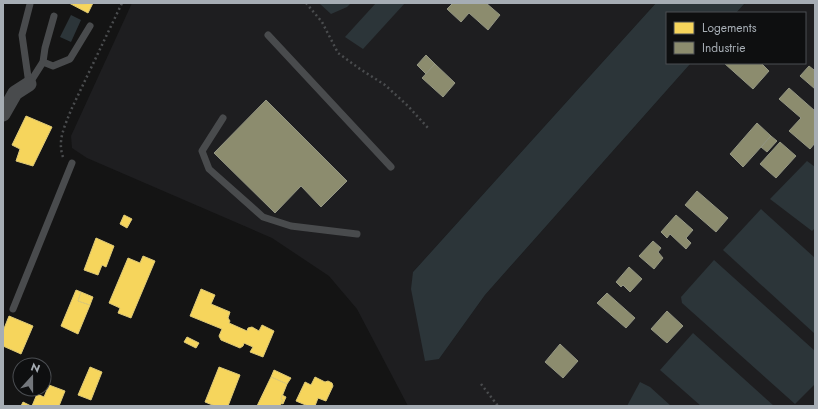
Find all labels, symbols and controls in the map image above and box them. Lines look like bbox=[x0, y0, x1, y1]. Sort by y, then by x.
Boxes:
legend bbox=[666, 12, 806, 64]
text: Logements bbox=[702, 19, 757, 37]
text: Industrie bbox=[702, 39, 746, 57]
north arrow bbox=[12, 357, 52, 397]
text: N bbox=[29, 359, 43, 377]

